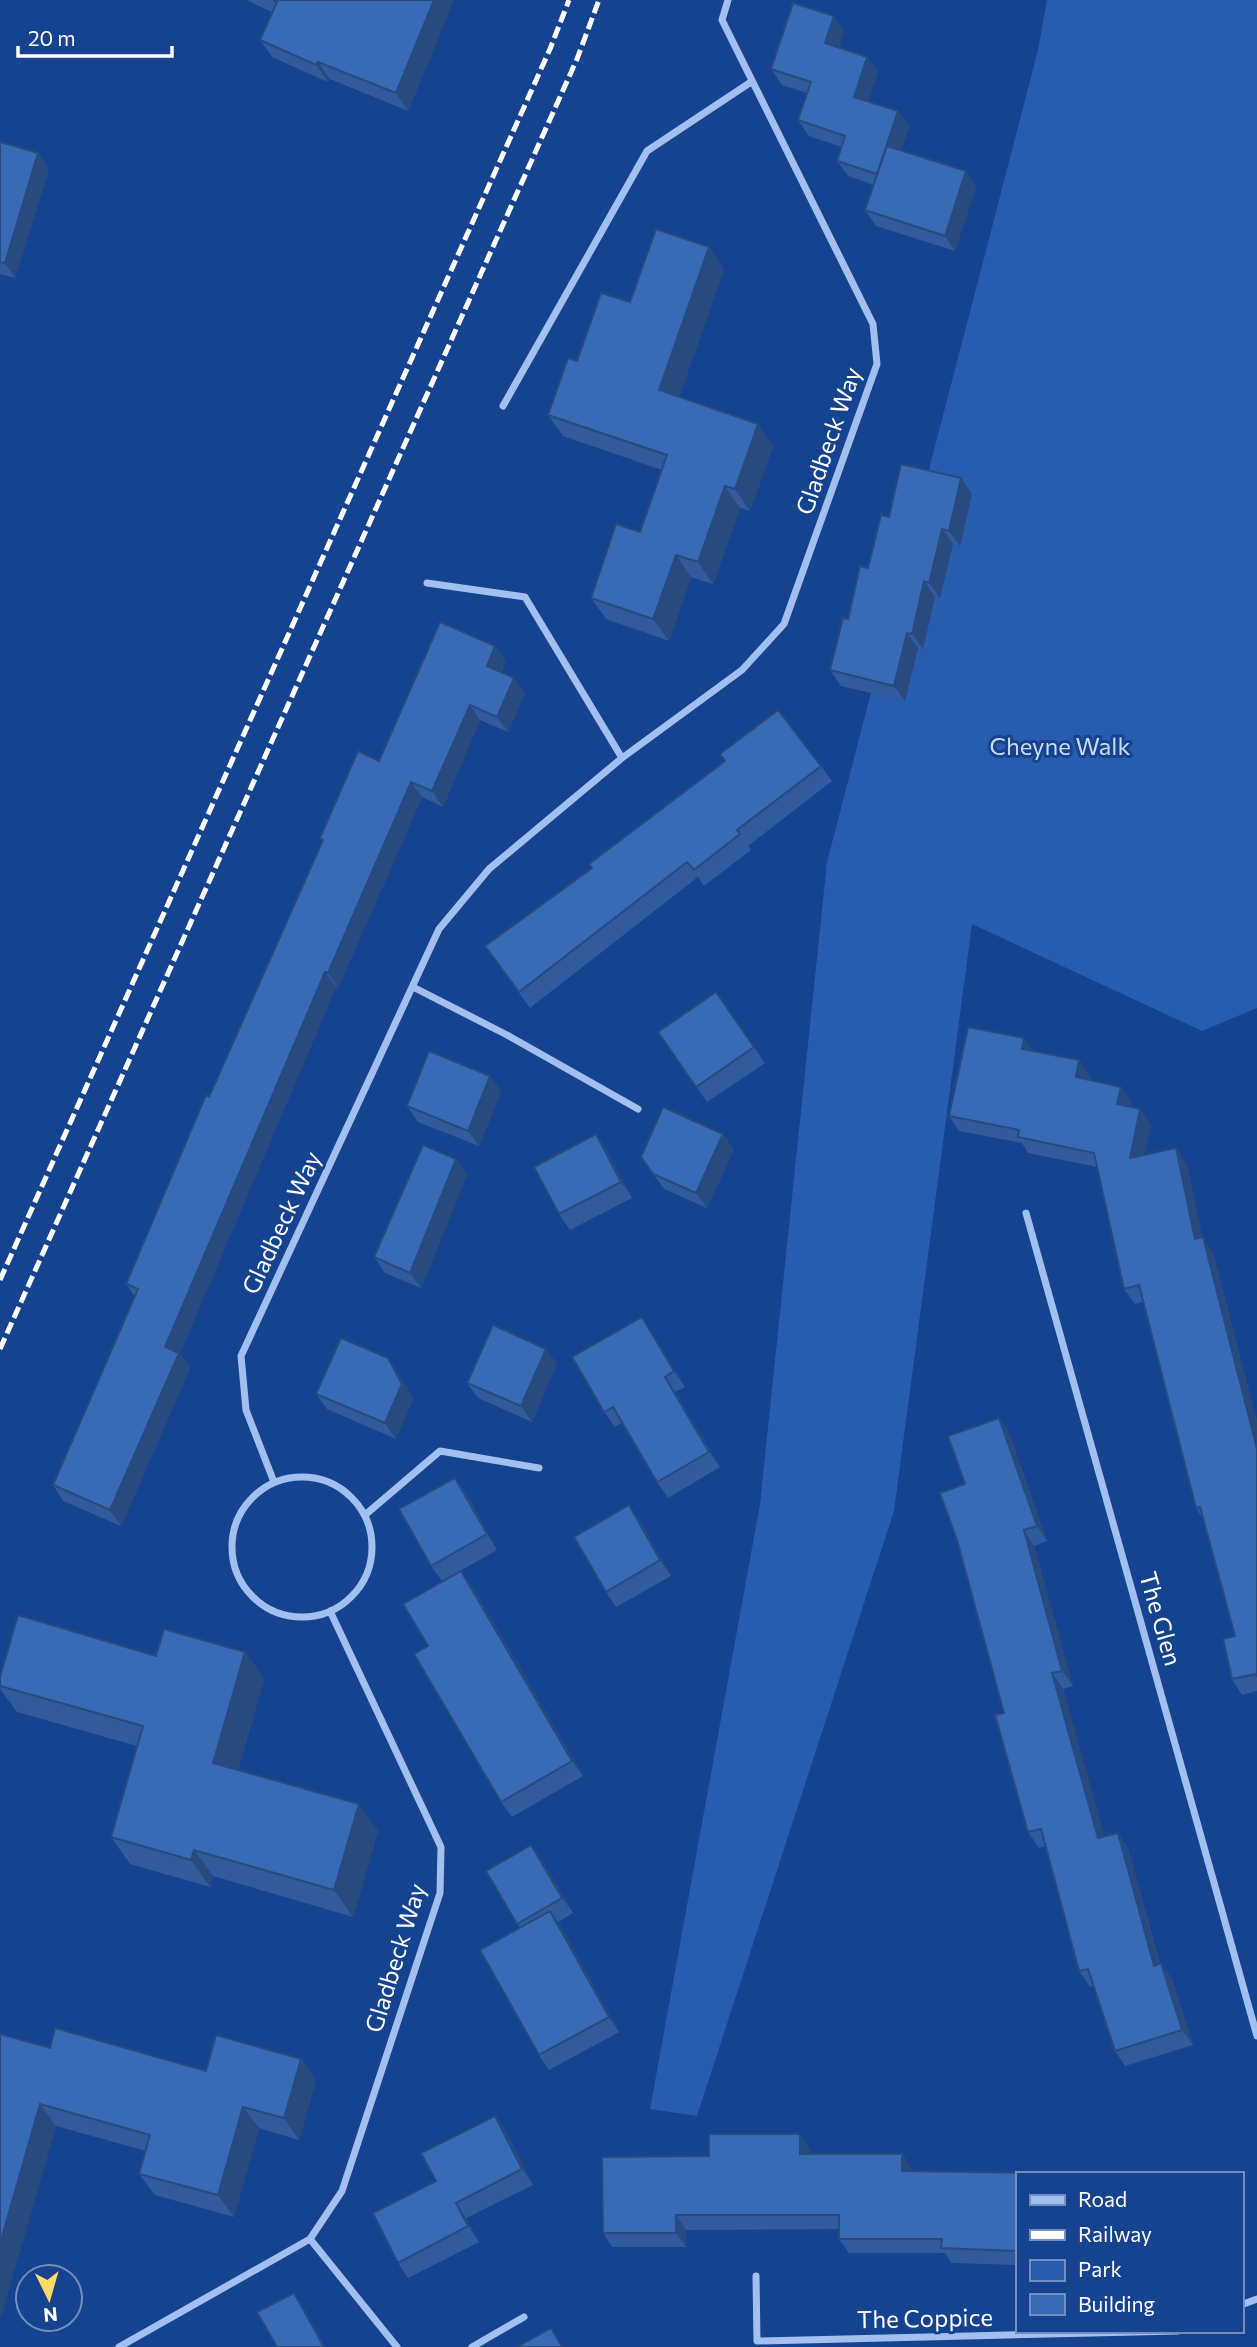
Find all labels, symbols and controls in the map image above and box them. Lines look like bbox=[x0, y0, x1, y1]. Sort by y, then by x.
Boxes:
scale bar bbox=[18, 14, 172, 58]
text: 20 m bbox=[28, 25, 76, 50]
street label: Gladbeck Way bbox=[789, 363, 866, 518]
park label: Cheyne Walk bbox=[990, 731, 1130, 760]
street label: Gladbeck Way bbox=[235, 1146, 326, 1298]
street label: The Glen bbox=[1134, 1568, 1189, 1669]
street label: Gladbeck Way bbox=[358, 1880, 431, 2036]
legend bbox=[1016, 2172, 1243, 2333]
text: Road bbox=[1078, 2186, 1127, 2211]
text: Railway bbox=[1078, 2221, 1152, 2246]
text: Park bbox=[1078, 2256, 1122, 2281]
north arrow bbox=[14, 2263, 84, 2333]
text: Building bbox=[1078, 2291, 1155, 2316]
street label: The Coppice bbox=[857, 2302, 993, 2333]
text: N bbox=[42, 2303, 59, 2328]

